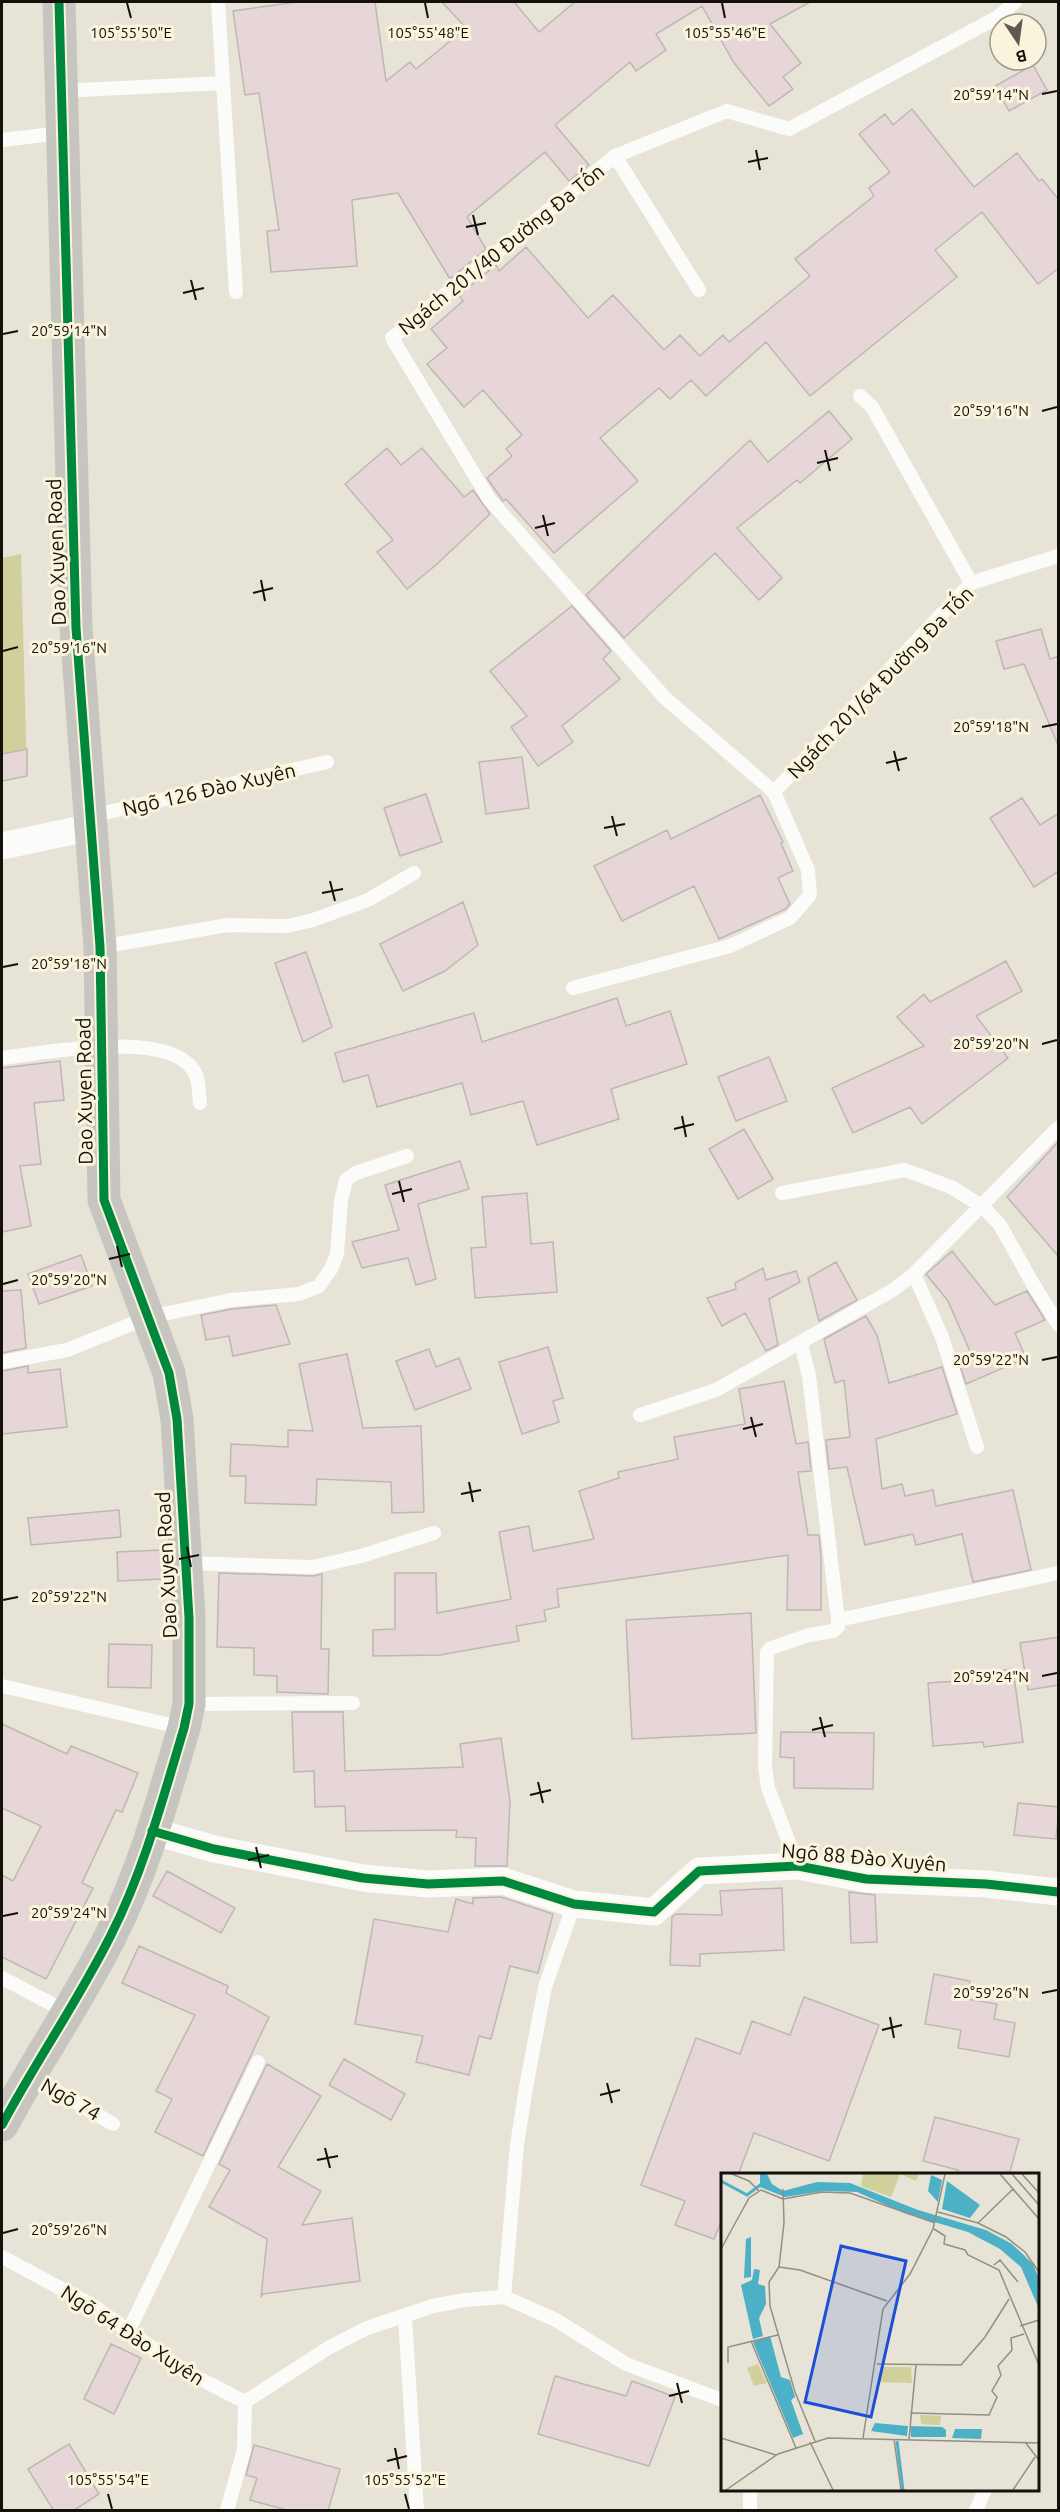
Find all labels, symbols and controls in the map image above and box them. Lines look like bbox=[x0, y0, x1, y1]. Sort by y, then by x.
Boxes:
north arrow bbox=[988, 12, 1048, 72]
text: 105°55'50"E bbox=[90, 24, 172, 41]
text: 105°55'48"E bbox=[387, 24, 469, 41]
text: 105°55'46"E bbox=[684, 24, 766, 41]
text: B bbox=[1014, 47, 1029, 67]
text: 20°59'14"N bbox=[953, 86, 1029, 103]
street label: Ngách 201/40 Đường Đa Tốn bbox=[392, 157, 608, 339]
text: 20°59'14"N bbox=[31, 322, 107, 339]
text: 20°59'16"N bbox=[953, 402, 1029, 419]
street label: Dao Xuyen Road bbox=[42, 478, 70, 626]
street label: Ngách 201/64 Đường Đa Tốn bbox=[780, 579, 978, 783]
text: 20°59'16"N bbox=[31, 639, 107, 656]
text: 20°59'18"N bbox=[953, 718, 1029, 735]
street label: Ngõ 126 Đào Xuyên bbox=[120, 758, 298, 820]
text: 20°59'18"N bbox=[31, 955, 107, 972]
street label: Dao Xuyen Road bbox=[71, 1017, 97, 1165]
text: 20°59'20"N bbox=[953, 1035, 1029, 1052]
text: 20°59'20"N bbox=[31, 1271, 107, 1288]
text: 20°59'22"N bbox=[953, 1351, 1029, 1368]
street label: Dao Xuyen Road bbox=[151, 1491, 181, 1639]
text: 20°59'22"N bbox=[31, 1588, 107, 1605]
text: 20°59'24"N bbox=[953, 1668, 1029, 1685]
street label: Ngõ 88 Đào Xuyên bbox=[780, 1838, 948, 1876]
text: 20°59'24"N bbox=[31, 1904, 107, 1921]
text: 20°59'26"N bbox=[953, 1984, 1029, 2001]
street label: Ngõ 74 bbox=[37, 2073, 105, 2125]
inset map bbox=[721, 2173, 1039, 2491]
text: 20°59'26"N bbox=[31, 2221, 107, 2238]
street label: Ngõ 64 Đào Xuyên bbox=[57, 2280, 209, 2390]
text: 105°55'54"E bbox=[67, 2471, 149, 2488]
text: 105°55'52"E bbox=[364, 2471, 446, 2488]

